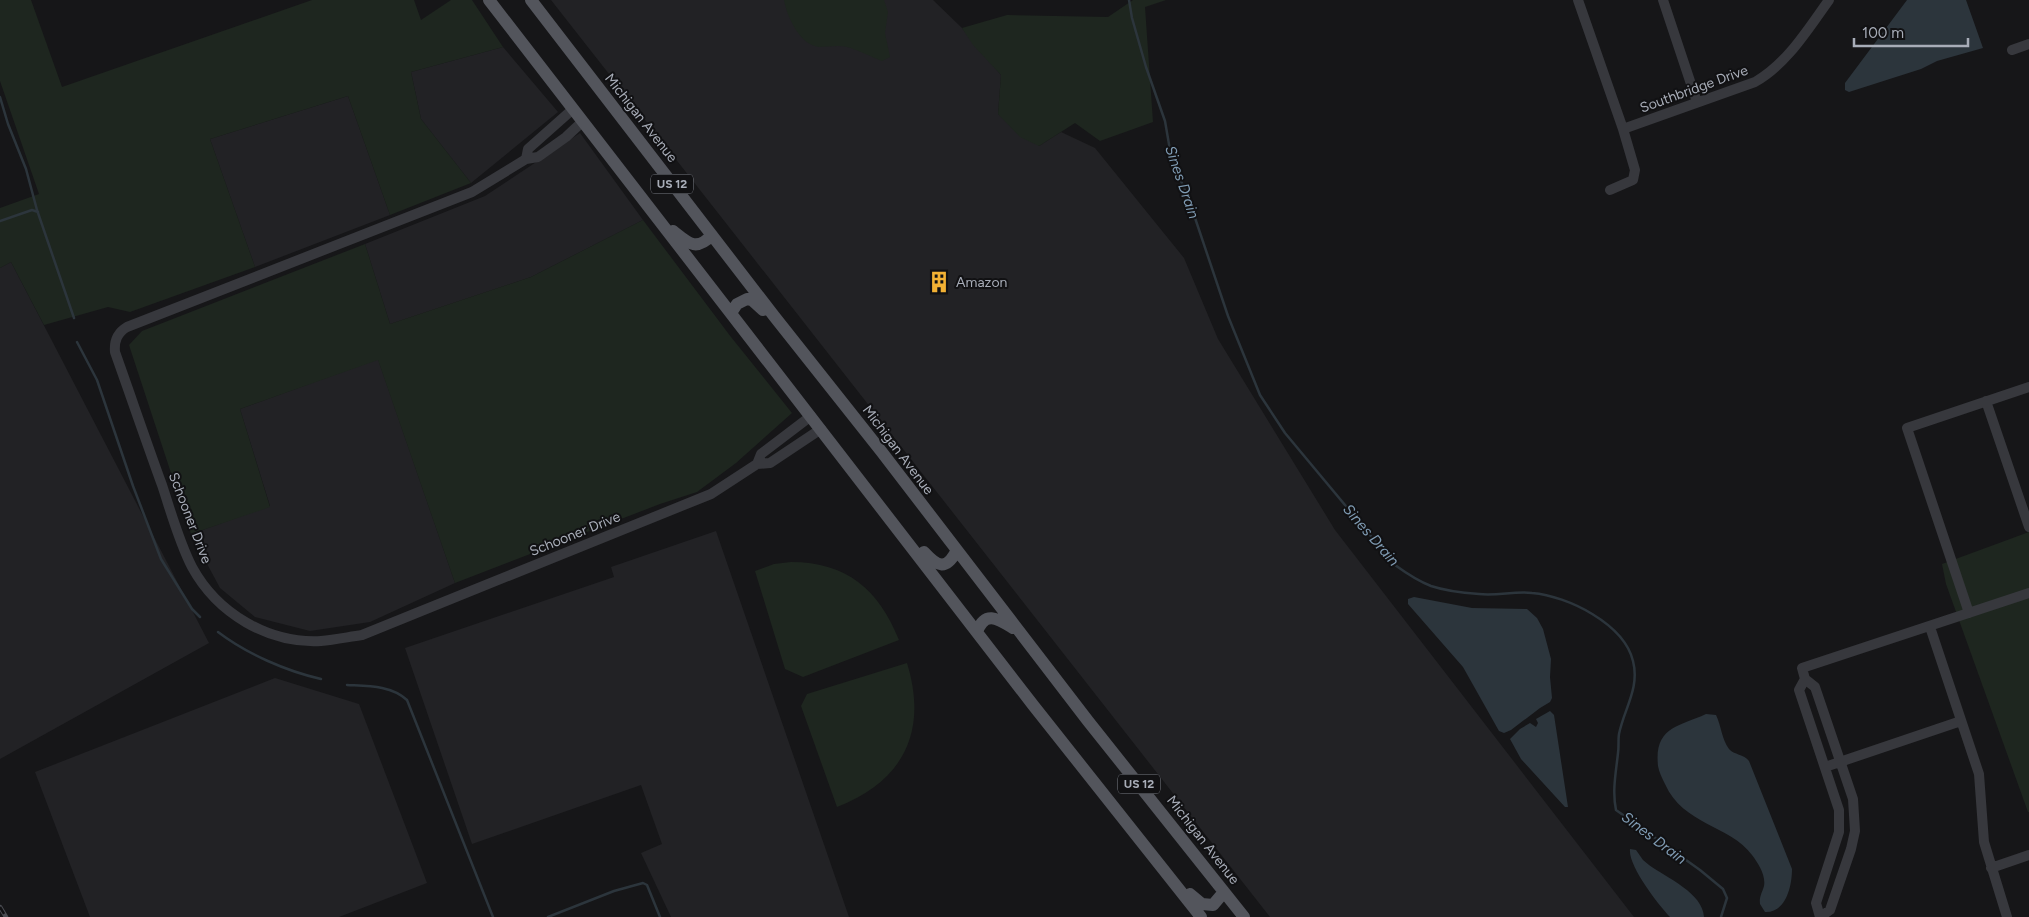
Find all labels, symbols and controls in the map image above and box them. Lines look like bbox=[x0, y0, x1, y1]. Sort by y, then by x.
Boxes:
scale bar bbox=[1854, 15, 1968, 47]
text: 100 m bbox=[1862, 24, 1904, 42]
street label: Southbridge Drive bbox=[1638, 61, 1751, 116]
street label: Michigan Avenue bbox=[601, 70, 681, 166]
water label: Sines Drain bbox=[1161, 143, 1203, 221]
road number: US 12 bbox=[651, 174, 693, 193]
building icon: Amazon bbox=[926, 269, 952, 295]
place label: Amazon bbox=[956, 274, 1008, 291]
street label: Michigan Avenue bbox=[859, 402, 937, 498]
street label: Schooner Drive bbox=[165, 470, 215, 566]
water label: Sines Drain bbox=[1339, 500, 1403, 570]
street label: Schooner Drive bbox=[527, 508, 623, 560]
road number: US 12 bbox=[1118, 774, 1160, 794]
street label: Michigan Avenue bbox=[1163, 792, 1243, 888]
water label: Sines Drain bbox=[1618, 808, 1690, 868]

